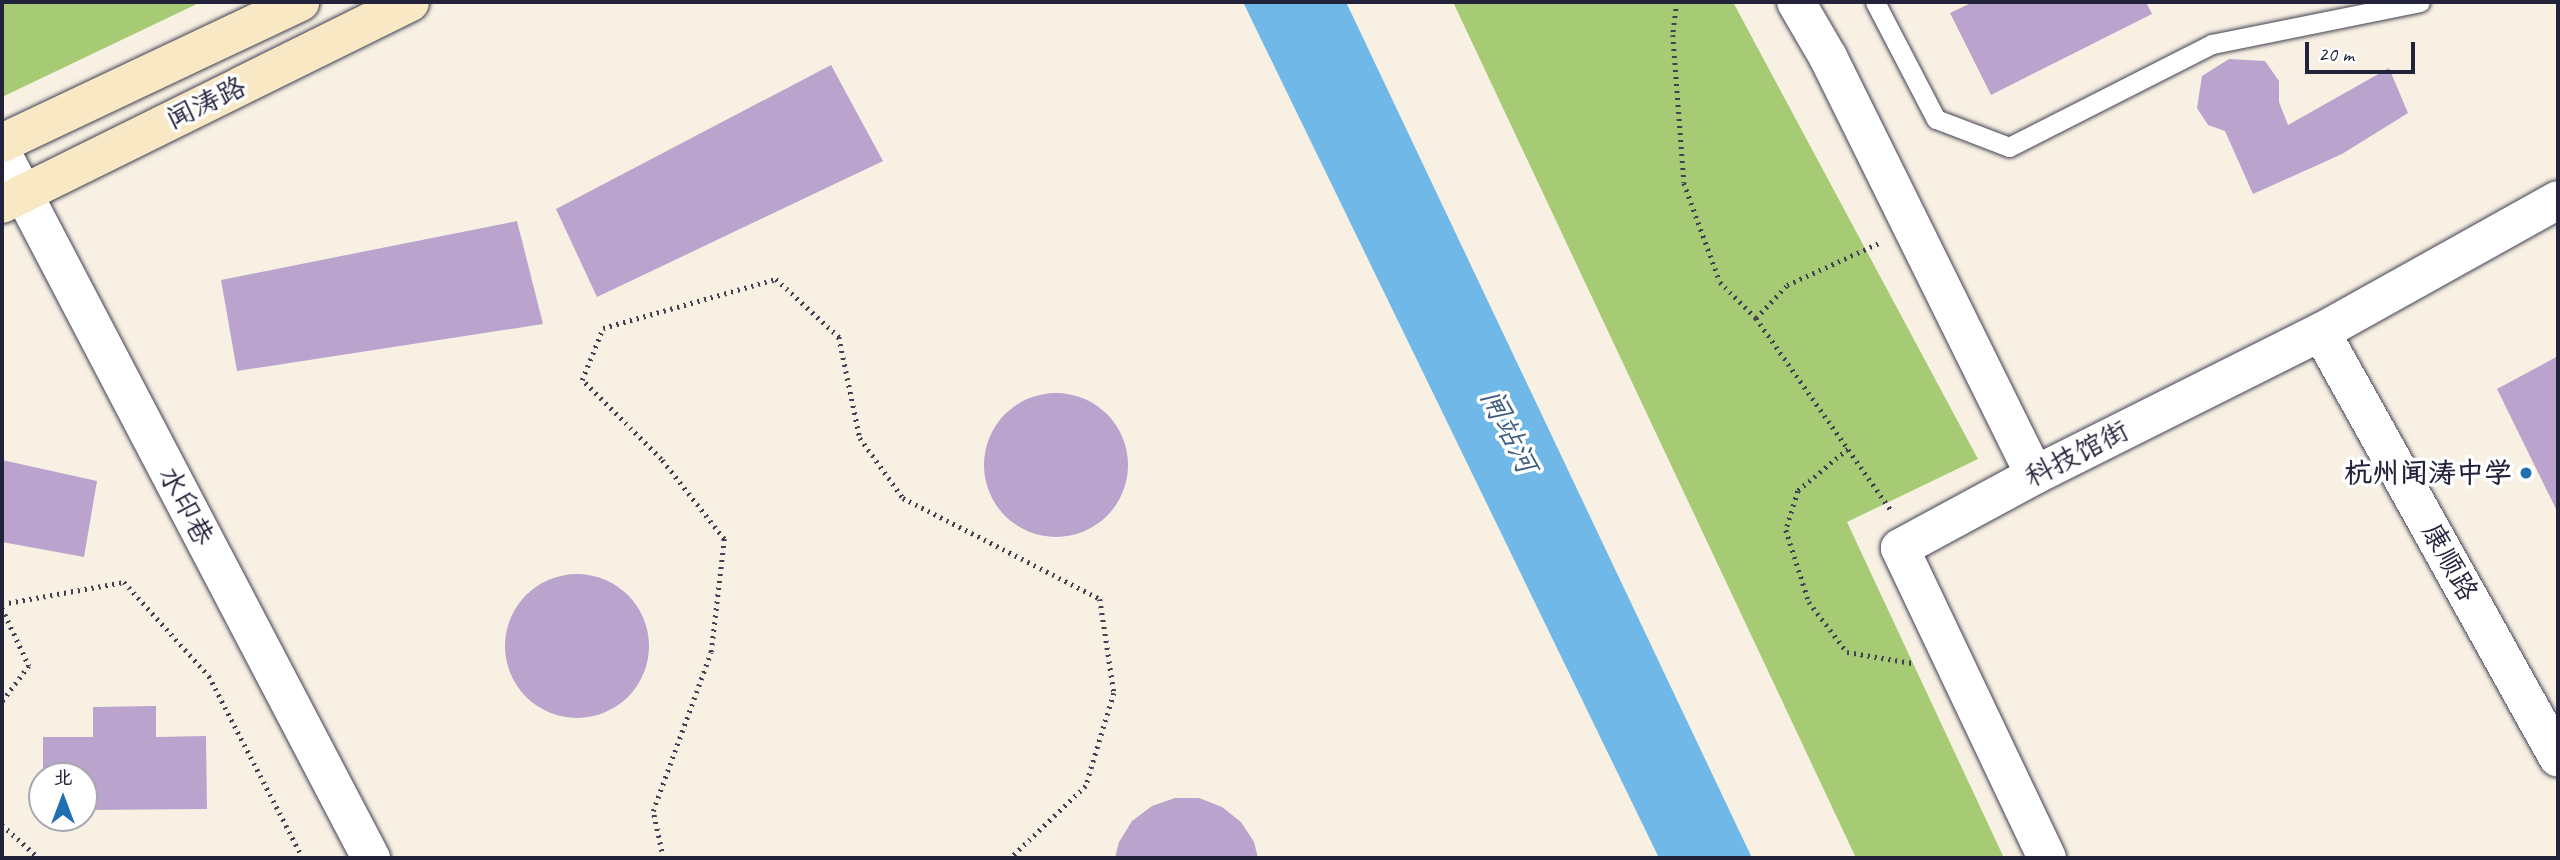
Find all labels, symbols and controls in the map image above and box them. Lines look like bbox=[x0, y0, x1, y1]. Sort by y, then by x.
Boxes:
scale bar bbox=[2308, 28, 2418, 72]
text: 20 m bbox=[2318, 41, 2354, 67]
street label: 闻涛路 bbox=[161, 69, 251, 137]
water label: 闸站河 bbox=[1473, 383, 1545, 479]
street label: 科技馆街 bbox=[2019, 414, 2135, 494]
place label: 杭州闻涛中学 bbox=[2344, 456, 2512, 490]
street label: 水印巷 bbox=[151, 461, 221, 551]
marker: 杭州闻涛中学 bbox=[2518, 465, 2534, 481]
street label: 康顺路 bbox=[2415, 517, 2485, 607]
north arrow bbox=[28, 762, 98, 832]
text: 北 bbox=[53, 766, 73, 790]

